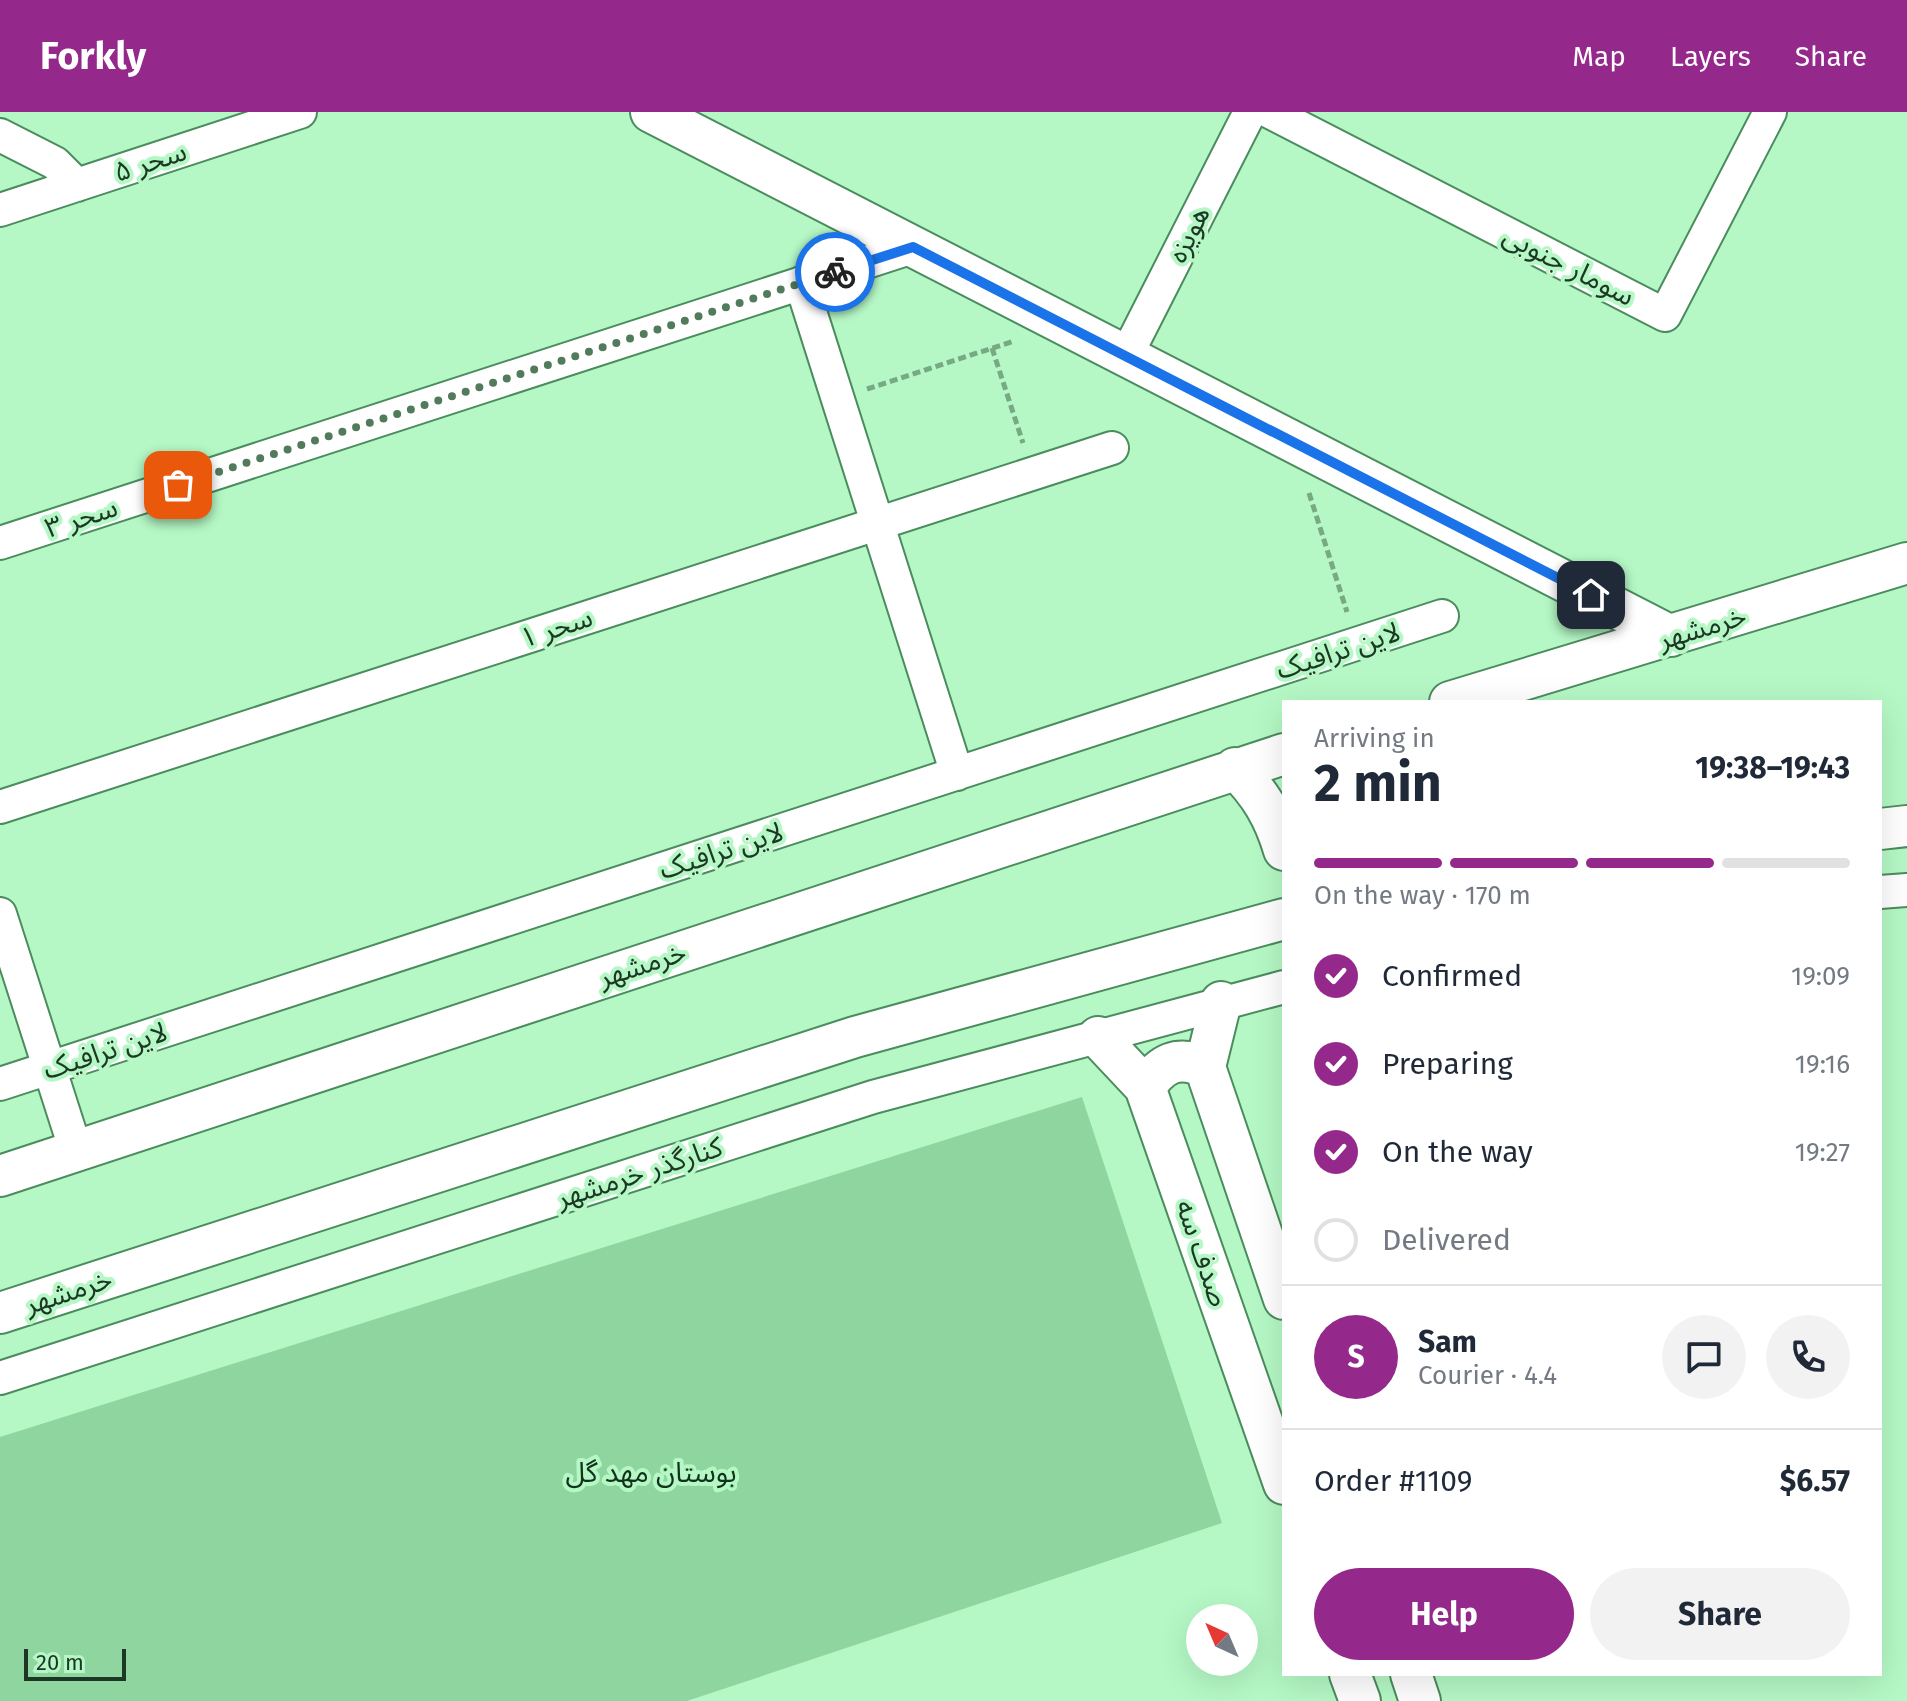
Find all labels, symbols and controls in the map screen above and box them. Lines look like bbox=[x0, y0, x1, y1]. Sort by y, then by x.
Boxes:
text: Forkly bbox=[40, 33, 146, 79]
text: Map bbox=[1572, 40, 1626, 73]
text: Layers bbox=[1670, 40, 1751, 73]
text: Share bbox=[1795, 40, 1867, 73]
street label: سحر ۵ bbox=[110, 134, 191, 189]
street label: هویزه bbox=[1160, 200, 1217, 268]
street label: سومار جنوبی bbox=[1497, 218, 1640, 313]
courier bbox=[795, 232, 875, 312]
icon: bike bbox=[813, 250, 857, 294]
pin bbox=[144, 451, 212, 519]
icon: bag bbox=[156, 463, 200, 507]
street label: سحر ۳ bbox=[41, 490, 122, 545]
pin bbox=[1557, 561, 1625, 629]
icon: home bbox=[1569, 573, 1613, 617]
street label: خرمشهر bbox=[1653, 599, 1750, 657]
street label: سحر ۱ bbox=[516, 600, 597, 655]
street label: لاین ترافیک bbox=[1272, 615, 1404, 686]
text: Arriving in bbox=[1314, 723, 1435, 754]
text: 19:38–19:43 bbox=[1695, 750, 1850, 786]
text: 2 min bbox=[1314, 752, 1442, 815]
street label: لاین ترافیک bbox=[655, 815, 787, 886]
text: On the way · 170 m bbox=[1314, 880, 1531, 911]
street label: خرمشهر bbox=[593, 935, 690, 994]
icon: check bbox=[1314, 954, 1358, 998]
text: Confirmed bbox=[1382, 958, 1522, 994]
text: 19:09 bbox=[1791, 961, 1850, 992]
street label: لاین ترافیک bbox=[39, 1015, 171, 1086]
icon: check bbox=[1314, 1042, 1358, 1086]
text: Preparing bbox=[1382, 1046, 1513, 1082]
text: 19:16 bbox=[1795, 1049, 1850, 1080]
street label: کنارگذر خرمشهر bbox=[551, 1130, 727, 1215]
icon: check bbox=[1314, 1130, 1358, 1174]
text: On the way bbox=[1382, 1134, 1533, 1170]
text: 19:27 bbox=[1795, 1137, 1850, 1168]
street label: صدف سه bbox=[1169, 1195, 1236, 1311]
text: Delivered bbox=[1382, 1222, 1511, 1258]
street label: خرمشهر bbox=[19, 1262, 116, 1321]
button: chat bbox=[1662, 1315, 1746, 1399]
button: phone bbox=[1766, 1315, 1850, 1399]
text: Sam bbox=[1418, 1324, 1477, 1360]
text: S bbox=[1347, 1339, 1365, 1375]
text: Courier · 4.4 bbox=[1418, 1360, 1557, 1391]
park label: بوستان مهد گل bbox=[565, 1456, 737, 1489]
text: Order #1109 bbox=[1314, 1463, 1473, 1499]
text: $6.57 bbox=[1780, 1463, 1850, 1499]
button: Help bbox=[1314, 1568, 1574, 1660]
button: Share bbox=[1590, 1568, 1850, 1660]
north arrow bbox=[1186, 1604, 1258, 1676]
map controls bbox=[1186, 1604, 1258, 1676]
scale bar bbox=[24, 1645, 126, 1681]
text: 20 m bbox=[36, 1649, 84, 1676]

